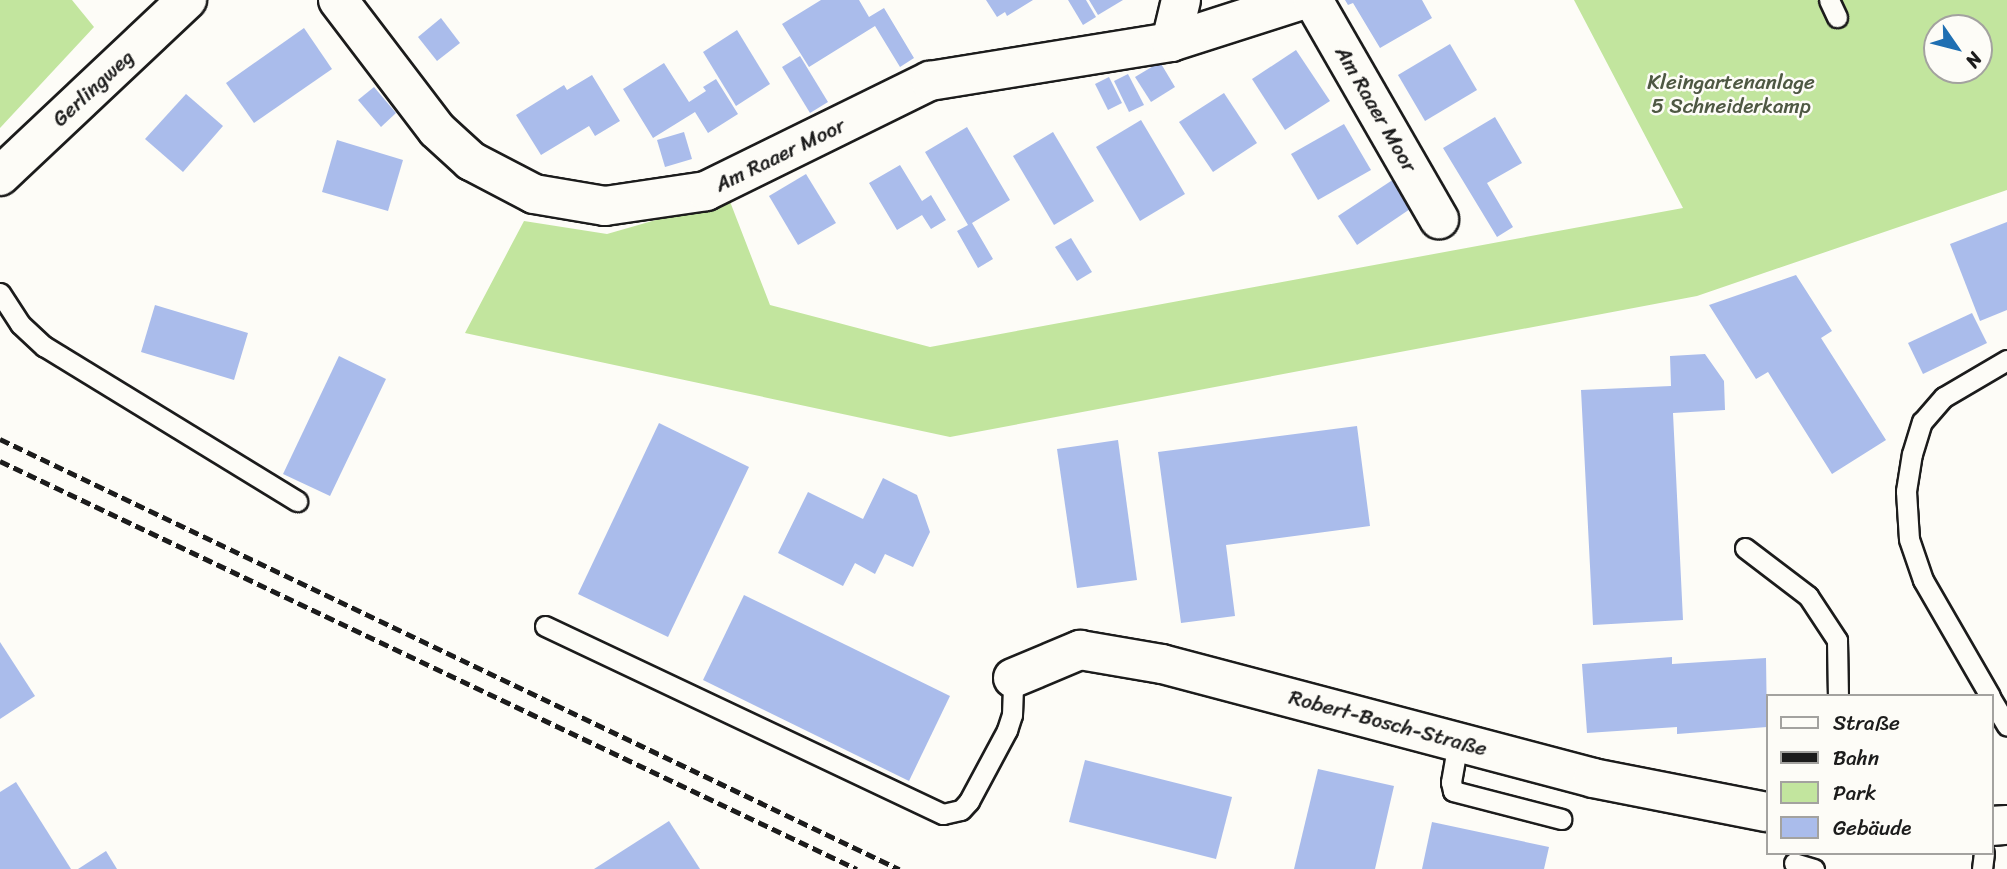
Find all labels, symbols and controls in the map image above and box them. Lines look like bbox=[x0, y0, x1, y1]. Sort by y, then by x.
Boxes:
north arrow bbox=[1923, 14, 1993, 84]
street label: Am Raaer Moor bbox=[1330, 42, 1422, 176]
street label: Gerlingweg bbox=[47, 44, 139, 132]
text: N bbox=[1957, 45, 1991, 75]
park label: Kleingartenanlage 5 Schneiderkamp bbox=[1647, 69, 1815, 119]
street label: Am Raaer Moor bbox=[711, 113, 849, 197]
street label: Robert-Bosch-Straße bbox=[1286, 684, 1490, 762]
legend bbox=[1766, 694, 1993, 855]
text: Straße bbox=[1833, 704, 1900, 742]
text: Bahn bbox=[1833, 739, 1879, 777]
text: Park bbox=[1833, 774, 1876, 812]
text: Gebäude bbox=[1833, 809, 1911, 847]

